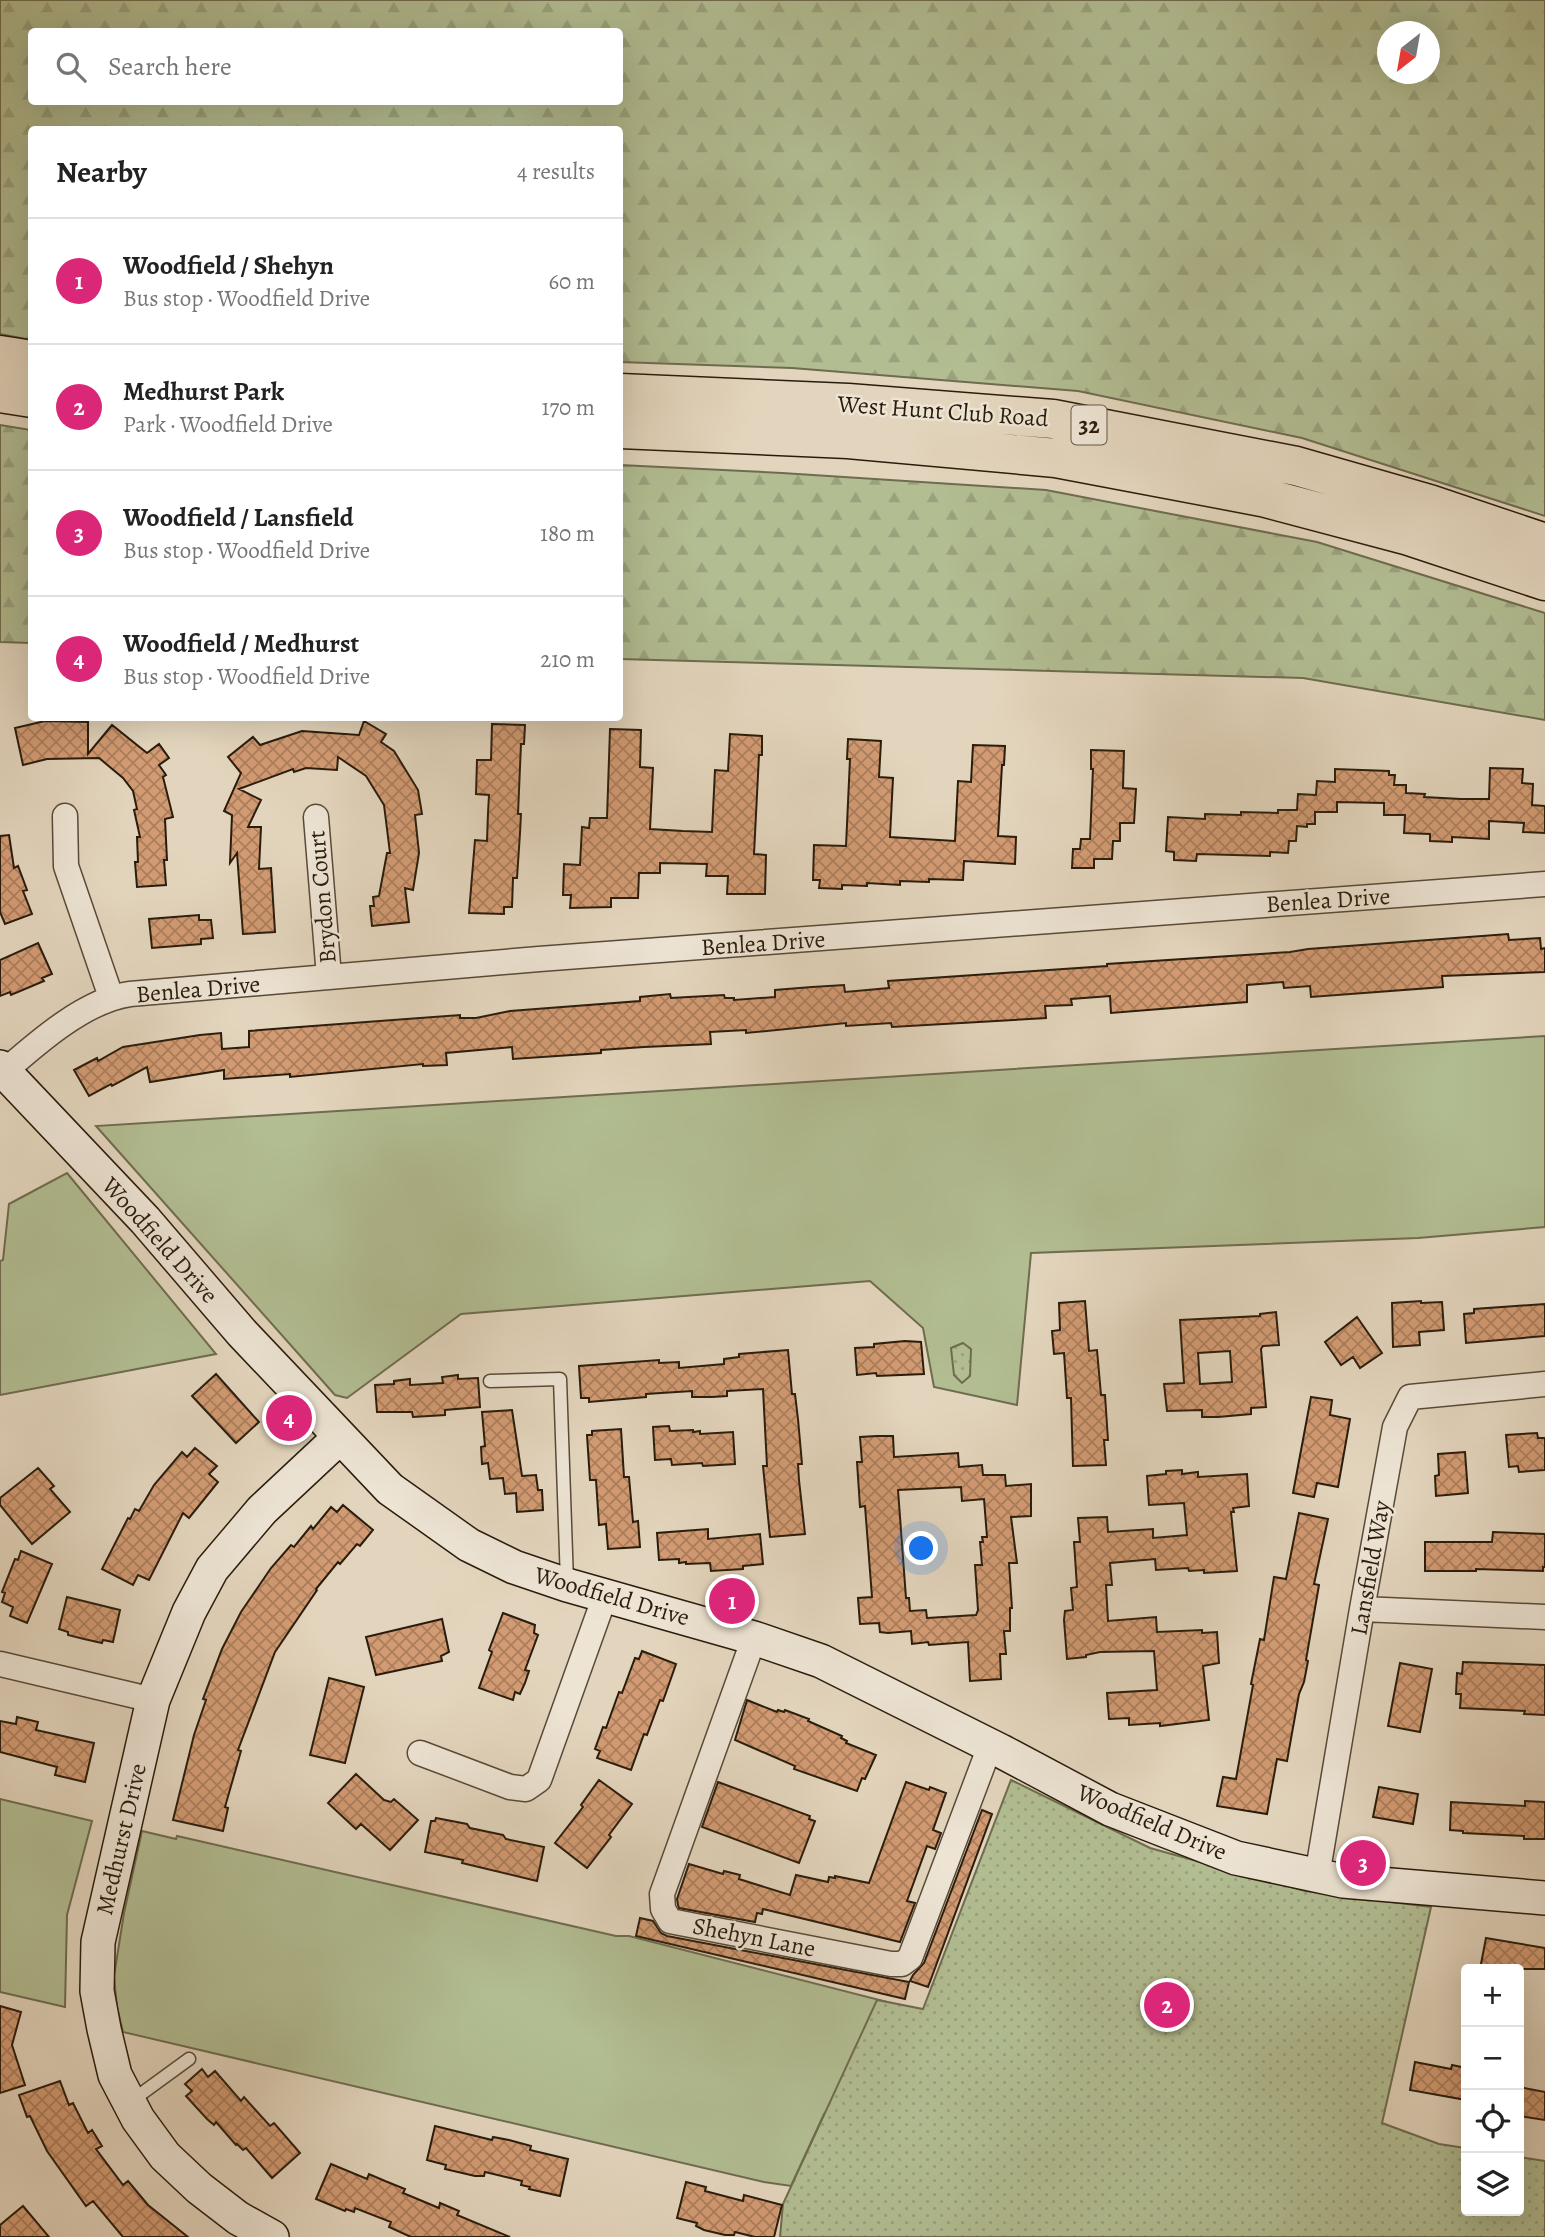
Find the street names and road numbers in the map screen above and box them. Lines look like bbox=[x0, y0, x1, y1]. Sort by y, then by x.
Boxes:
street label: West Hunt Club Road bbox=[835, 388, 1050, 434]
road number: 32 bbox=[1072, 406, 1106, 444]
street label: Brydon Court bbox=[300, 829, 344, 965]
street label: Benlea Drive bbox=[1265, 880, 1391, 920]
street label: Benlea Drive bbox=[700, 923, 826, 963]
street label: Benlea Drive bbox=[135, 968, 261, 1010]
street label: Woodfield Drive bbox=[94, 1169, 225, 1310]
street label: Lansfield Way bbox=[1342, 1498, 1398, 1638]
street label: Woodfield Drive bbox=[530, 1558, 693, 1633]
street label: Medhurst Drive bbox=[88, 1760, 154, 1918]
street label: Woodfield Drive bbox=[1071, 1776, 1232, 1868]
street label: Shehyn Lane bbox=[690, 1909, 818, 1965]

